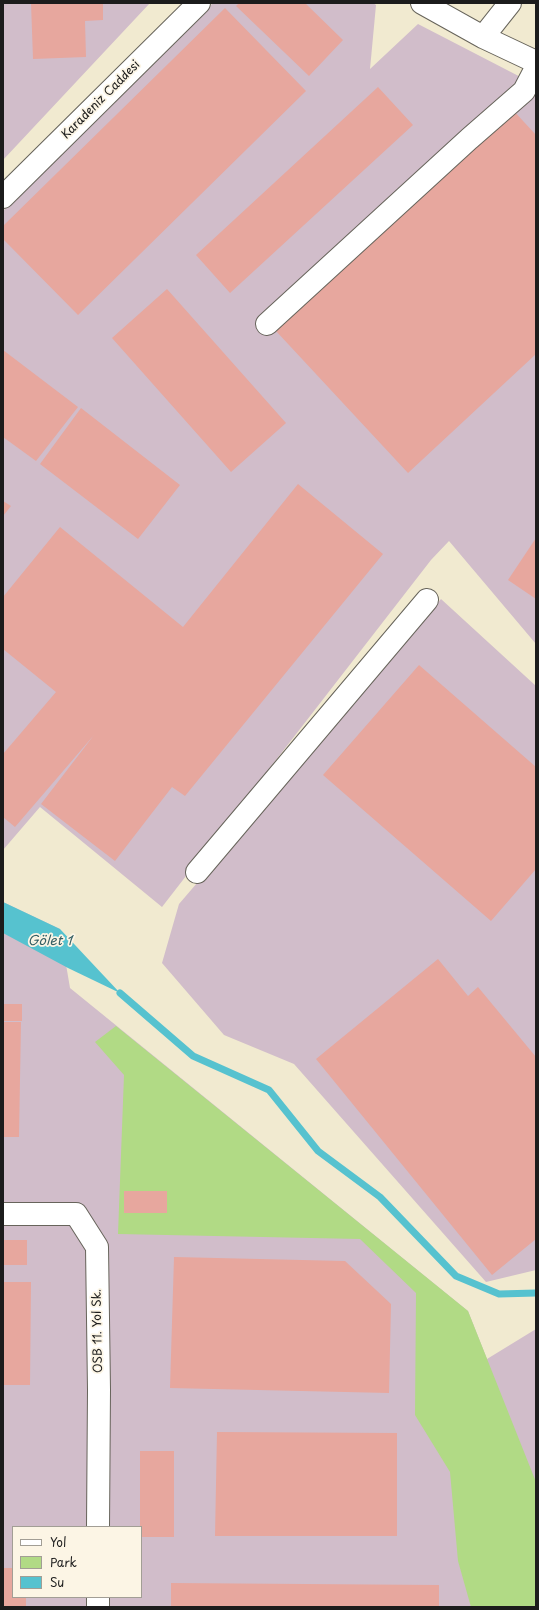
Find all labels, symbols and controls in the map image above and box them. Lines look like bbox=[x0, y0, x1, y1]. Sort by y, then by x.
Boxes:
street label: Karadeniz Caddesi bbox=[59, 58, 143, 142]
water label: Gölet 1 bbox=[28, 933, 72, 949]
street label: OSB 11. Yol Sk. bbox=[90, 1289, 106, 1373]
legend bbox=[12, 1526, 142, 1598]
text: Yol bbox=[50, 1533, 66, 1551]
text: Park bbox=[50, 1553, 77, 1571]
text: Su bbox=[50, 1573, 64, 1591]

